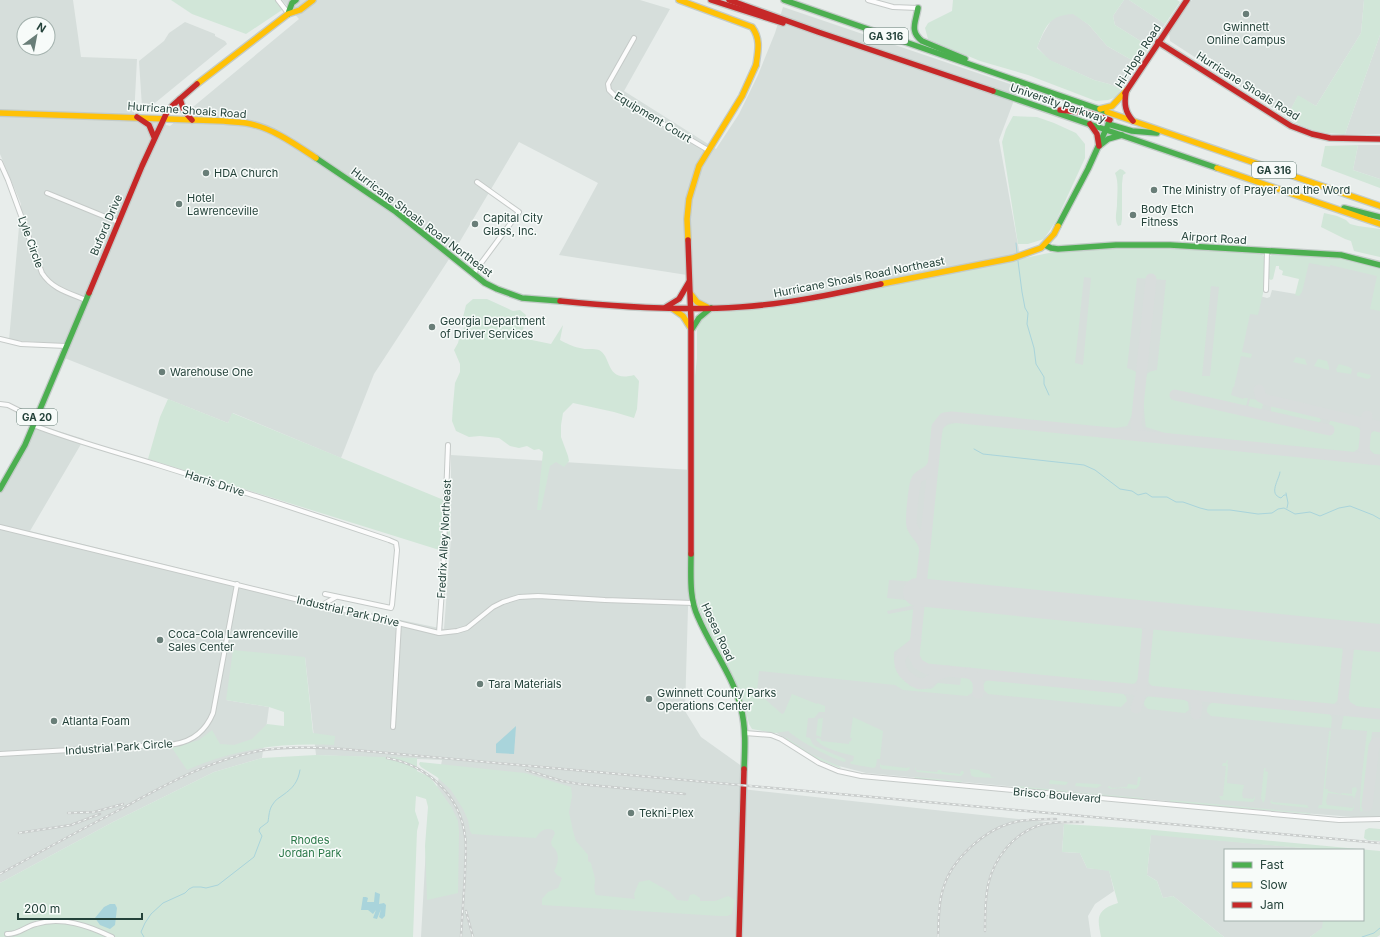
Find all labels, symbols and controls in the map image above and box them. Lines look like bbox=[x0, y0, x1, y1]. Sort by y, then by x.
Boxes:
marker: Gwinnett Online Campus bbox=[1241, 9, 1251, 19]
north arrow bbox=[16, 16, 56, 56]
text: N bbox=[34, 19, 49, 36]
place label: Gwinnett Online Campus bbox=[1206, 20, 1286, 47]
street label: Hi-Hope Road bbox=[1112, 21, 1164, 91]
road number: GA 316 bbox=[864, 28, 908, 44]
street label: Hurricane Shoals Road bbox=[1194, 49, 1302, 123]
street label: University Parkway bbox=[1008, 80, 1108, 126]
street label: Equipment Court bbox=[612, 88, 694, 146]
street label: Hurricane Shoals Road bbox=[127, 99, 247, 121]
road number: GA 316 bbox=[1252, 162, 1296, 178]
street label: Hurricane Shoals Road Northeast bbox=[348, 164, 496, 280]
place label: HDA Church bbox=[214, 166, 278, 180]
marker: HDA Church bbox=[201, 168, 211, 178]
place label: The Ministry of Prayer and the Word bbox=[1162, 183, 1350, 197]
marker: The Ministry of Prayer and the Word bbox=[1149, 185, 1159, 195]
place label: Hotel Lawrenceville bbox=[187, 191, 258, 218]
street label: Buford Drive bbox=[87, 192, 125, 258]
marker: Hotel Lawrenceville bbox=[174, 199, 184, 209]
place label: Body Etch Fitness bbox=[1141, 202, 1194, 229]
marker: Body Etch Fitness bbox=[1128, 210, 1138, 220]
place label: Capital City Glass, Inc. bbox=[483, 211, 543, 238]
street label: Lyle Circle bbox=[15, 214, 47, 270]
marker: Capital City Glass, Inc. bbox=[470, 219, 480, 229]
street label: Airport Road bbox=[1181, 229, 1247, 247]
street label: Hurricane Shoals Road Northeast bbox=[772, 253, 946, 300]
place label: Georgia Department of Driver Services bbox=[440, 314, 546, 341]
marker: Georgia Department of Driver Services bbox=[427, 322, 437, 332]
place label: Warehouse One bbox=[170, 365, 253, 379]
marker: Warehouse One bbox=[157, 367, 167, 377]
road number: GA 20 bbox=[17, 409, 57, 425]
street label: Harris Drive bbox=[183, 467, 247, 499]
street label: Fredrix Alley Northeast bbox=[434, 479, 454, 599]
street label: Industrial Park Drive bbox=[295, 592, 401, 630]
street label: Hosea Road bbox=[698, 601, 738, 663]
place label: Coca-Cola Lawrenceville Sales Center bbox=[168, 627, 298, 654]
marker: Coca-Cola Lawrenceville Sales Center bbox=[155, 635, 165, 645]
place label: Tara Materials bbox=[488, 677, 562, 691]
marker: Tara Materials bbox=[475, 679, 485, 689]
place label: Gwinnett County Parks Operations Center bbox=[657, 686, 777, 713]
marker: Gwinnett County Parks Operations Center bbox=[644, 694, 654, 704]
place label: Atlanta Foam bbox=[62, 714, 130, 728]
marker: Atlanta Foam bbox=[49, 716, 59, 726]
street label: Industrial Park Circle bbox=[65, 736, 173, 758]
street label: Brisco Boulevard bbox=[1012, 784, 1102, 806]
place label: Tekni-Plex bbox=[639, 806, 694, 820]
marker: Tekni-Plex bbox=[626, 808, 636, 818]
park label: Rhodes Jordan Park bbox=[279, 833, 341, 860]
legend bbox=[1224, 849, 1364, 921]
text: Fast bbox=[1260, 857, 1284, 872]
text: Slow bbox=[1260, 877, 1288, 892]
scale bar bbox=[18, 895, 142, 921]
text: Jam bbox=[1260, 897, 1284, 912]
text: 200 m bbox=[24, 901, 60, 916]

